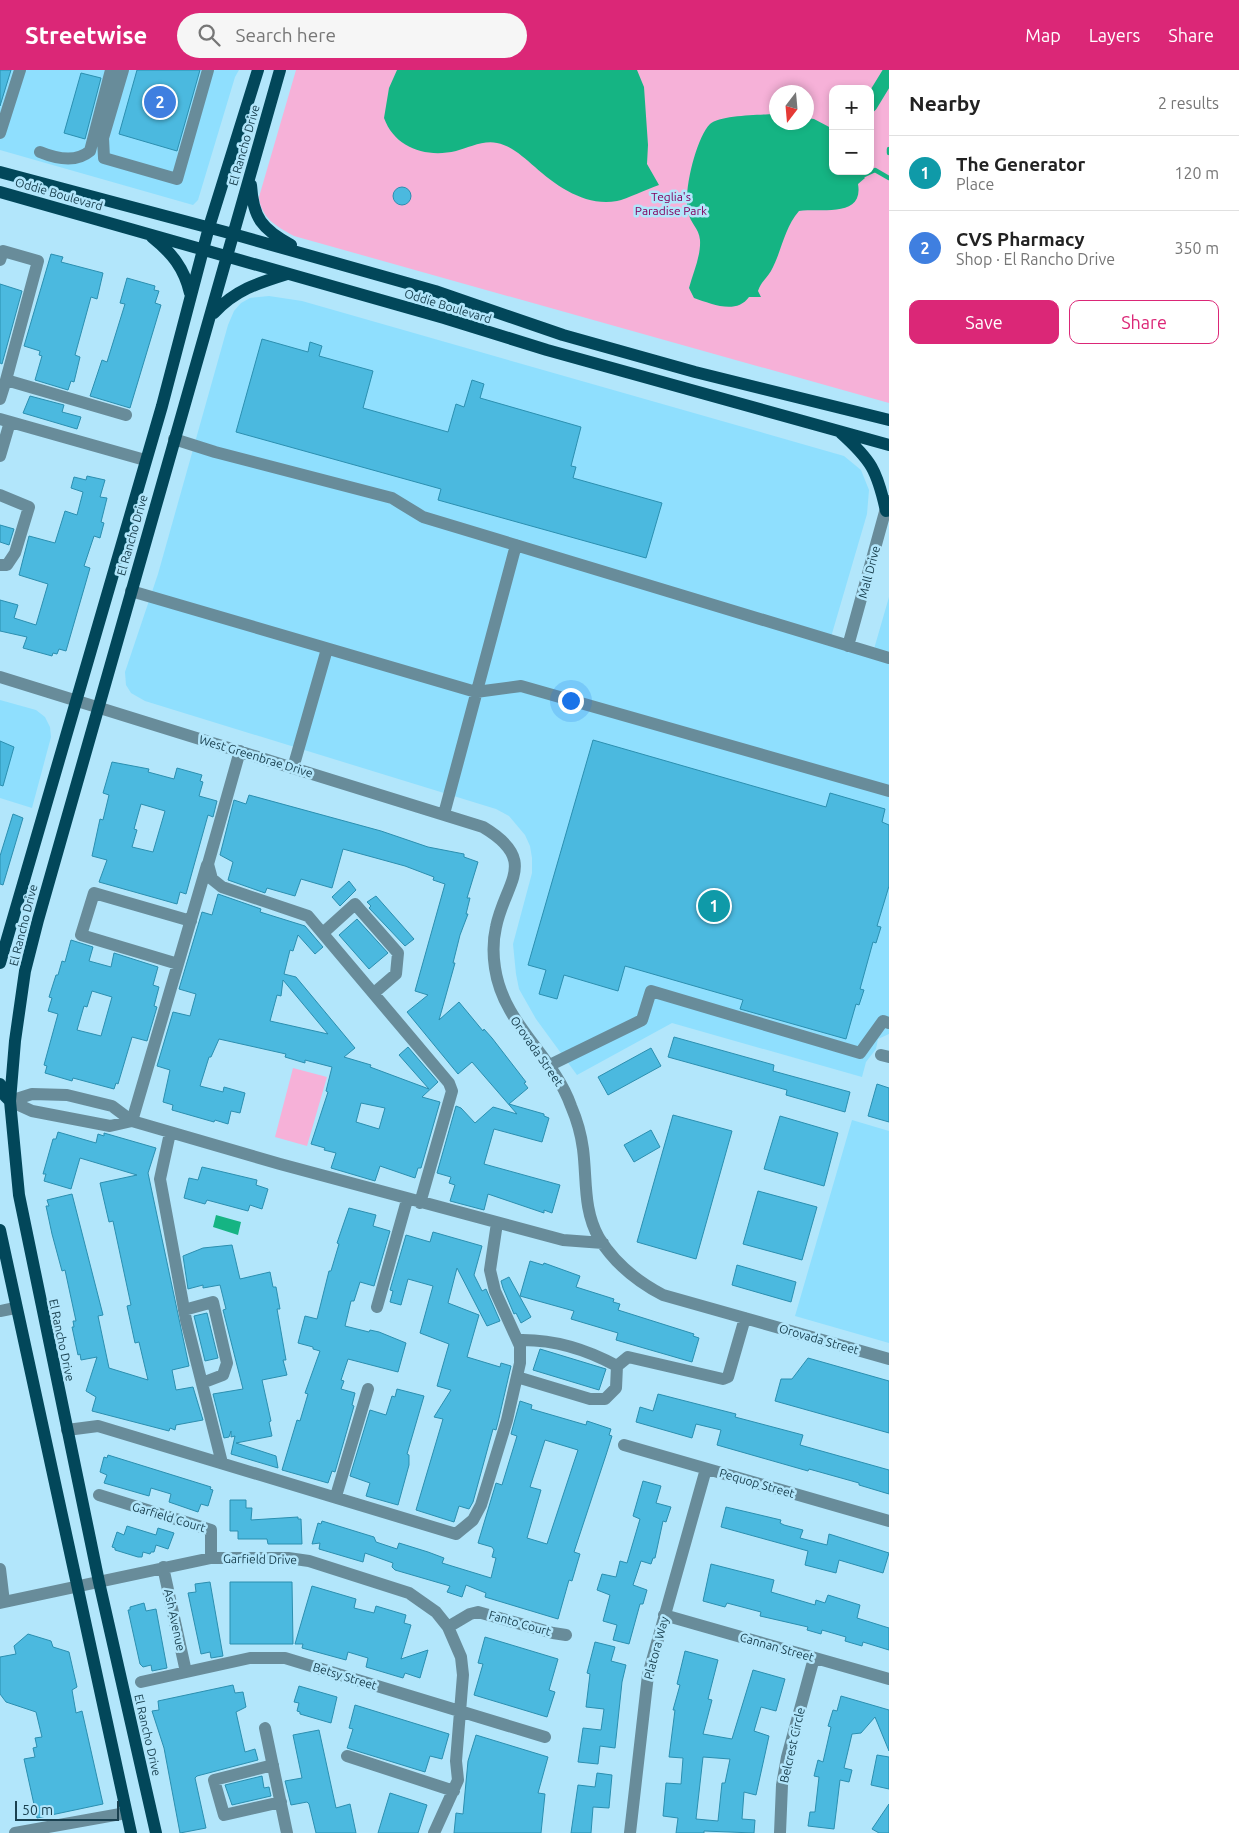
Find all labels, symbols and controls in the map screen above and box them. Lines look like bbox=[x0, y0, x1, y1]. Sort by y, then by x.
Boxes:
search box bbox=[177, 13, 527, 58]
icon: search bbox=[195, 21, 223, 49]
text: Streetwise bbox=[25, 22, 147, 49]
text: Search here bbox=[235, 24, 336, 46]
text: Map bbox=[1025, 25, 1061, 45]
text: Layers bbox=[1089, 25, 1140, 45]
text: Share bbox=[1168, 25, 1214, 45]
pin: 2 bbox=[144, 83, 176, 121]
north arrow bbox=[769, 85, 814, 130]
map controls bbox=[829, 85, 874, 175]
button: + bbox=[829, 85, 874, 130]
text: Nearby bbox=[909, 91, 980, 115]
text: 2 results bbox=[1158, 94, 1219, 112]
street label: El Rancho Drive bbox=[226, 103, 262, 187]
button: − bbox=[829, 130, 874, 175]
text: The Generator bbox=[956, 153, 1085, 175]
text: 1 bbox=[920, 164, 930, 182]
text: 120 m bbox=[1174, 164, 1219, 182]
street label: Oddie Boulevard bbox=[14, 175, 104, 213]
text: Place bbox=[956, 175, 994, 193]
park label: Teglia's Paradise Park bbox=[635, 190, 707, 217]
text: CVS Pharmacy bbox=[956, 228, 1085, 250]
text: 2 bbox=[920, 239, 930, 257]
text: 350 m bbox=[1174, 239, 1219, 257]
text: Shop · El Rancho Drive bbox=[956, 250, 1115, 268]
street label: Oddie Boulevard bbox=[403, 287, 493, 325]
button: Save bbox=[909, 300, 1059, 344]
button: Share bbox=[1069, 300, 1219, 344]
street label: El Rancho Drive bbox=[114, 493, 150, 577]
street label: Mall Drive bbox=[856, 544, 882, 600]
your location bbox=[558, 688, 584, 714]
street label: West Greenbrae Drive bbox=[198, 732, 314, 780]
street label: El Rancho Drive bbox=[7, 883, 39, 967]
pin: 1 bbox=[698, 887, 730, 925]
street label: Orovada Street bbox=[508, 1014, 566, 1089]
street label: El Rancho Drive bbox=[47, 1298, 77, 1382]
street label: Orovada Street bbox=[778, 1321, 861, 1357]
street label: Pequop Street bbox=[718, 1466, 796, 1500]
street label: Garfield Court bbox=[131, 1500, 208, 1534]
street label: Garfield Drive bbox=[223, 1552, 297, 1566]
street label: Ash Avenue bbox=[162, 1588, 188, 1652]
street label: Fanto Court bbox=[488, 1608, 553, 1638]
street label: Platora Way bbox=[641, 1615, 671, 1681]
street label: Cannan Street bbox=[738, 1630, 816, 1664]
street label: Betsy Street bbox=[311, 1660, 379, 1692]
street label: El Rancho Drive bbox=[132, 1693, 164, 1777]
street label: Belcrest Circle bbox=[777, 1706, 807, 1784]
scale bar bbox=[15, 1798, 119, 1821]
text: 50 m bbox=[22, 1802, 53, 1818]

